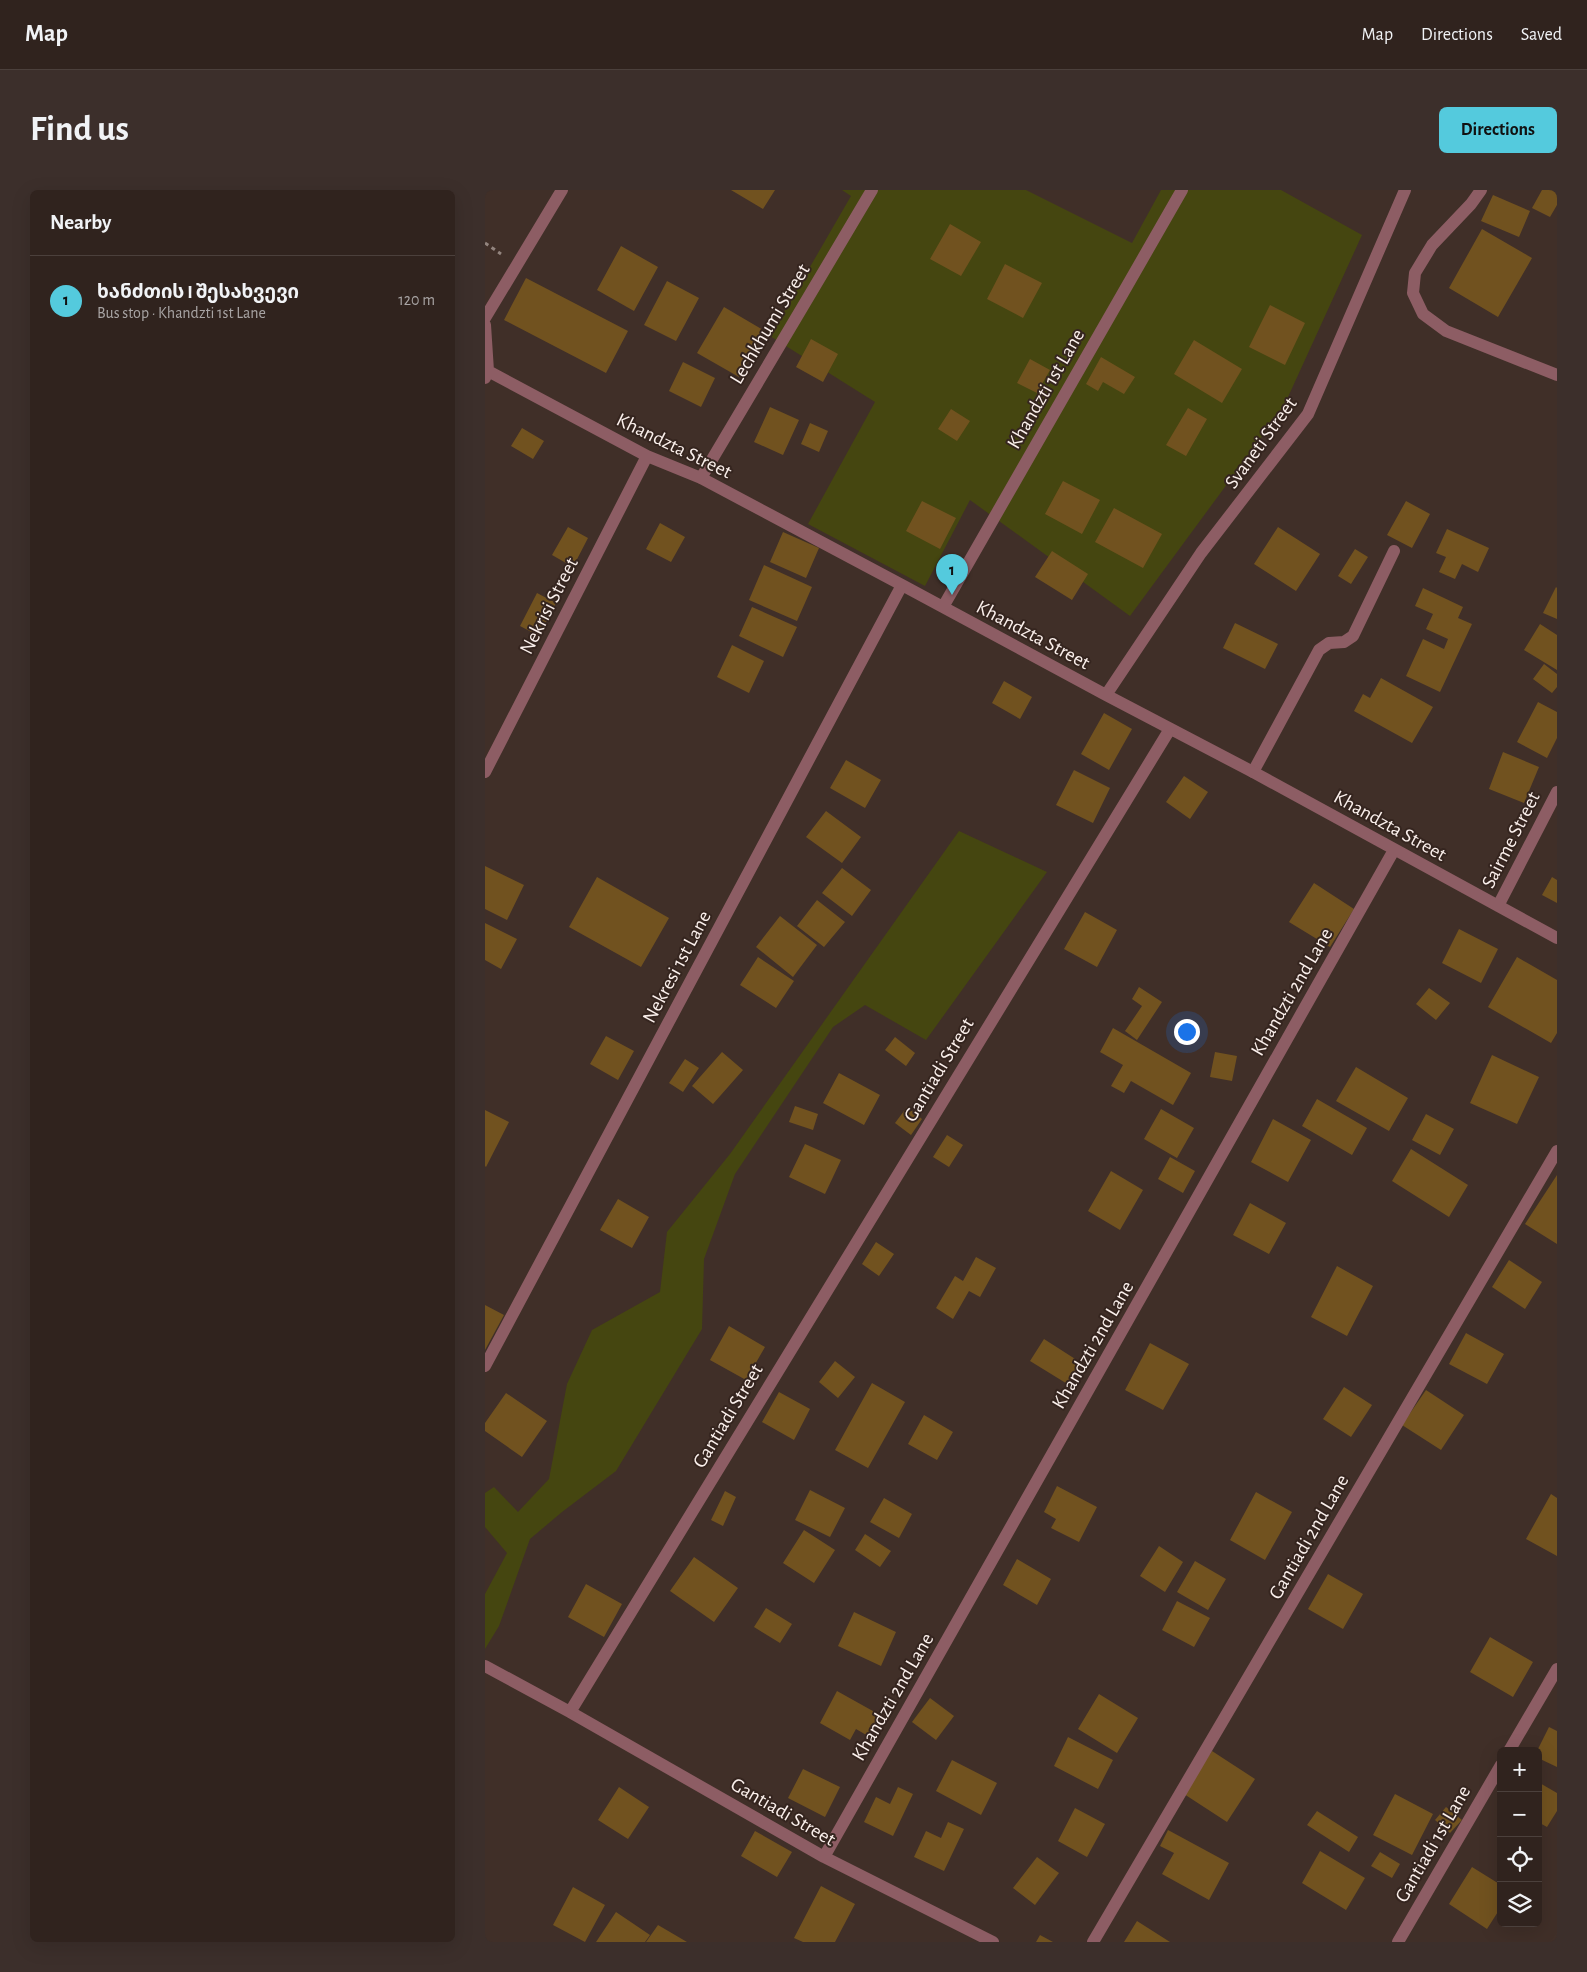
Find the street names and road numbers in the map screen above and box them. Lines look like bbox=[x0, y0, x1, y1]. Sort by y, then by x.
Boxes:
street label: Lechkhumi Street bbox=[726, 260, 814, 387]
street label: Khandzti 1st Lane bbox=[1004, 326, 1088, 452]
street label: Svaneti Street bbox=[1221, 393, 1301, 492]
street label: Khandzta Street bbox=[613, 410, 735, 483]
street label: Nekrisi Street bbox=[516, 554, 582, 658]
street label: Khandzta Street bbox=[973, 597, 1094, 674]
street label: Khandzta Street bbox=[1330, 787, 1450, 865]
street label: Sairme Street bbox=[1478, 788, 1544, 891]
street label: Nekresi 1st Lane bbox=[639, 908, 715, 1026]
street label: Khandzti 2nd Lane bbox=[1247, 925, 1337, 1059]
street label: Gantiadi Street bbox=[900, 1014, 978, 1125]
street label: Khandzti 2nd Lane bbox=[1048, 1278, 1138, 1412]
street label: Gantiadi Street bbox=[689, 1360, 767, 1471]
street label: Gantiadi 2nd Lane bbox=[1265, 1471, 1353, 1603]
street label: Khandzti 2nd Lane bbox=[848, 1630, 938, 1764]
street label: Gantiadi Street bbox=[727, 1774, 839, 1850]
street label: Gantiadi 1st Lane bbox=[1392, 1782, 1474, 1906]

